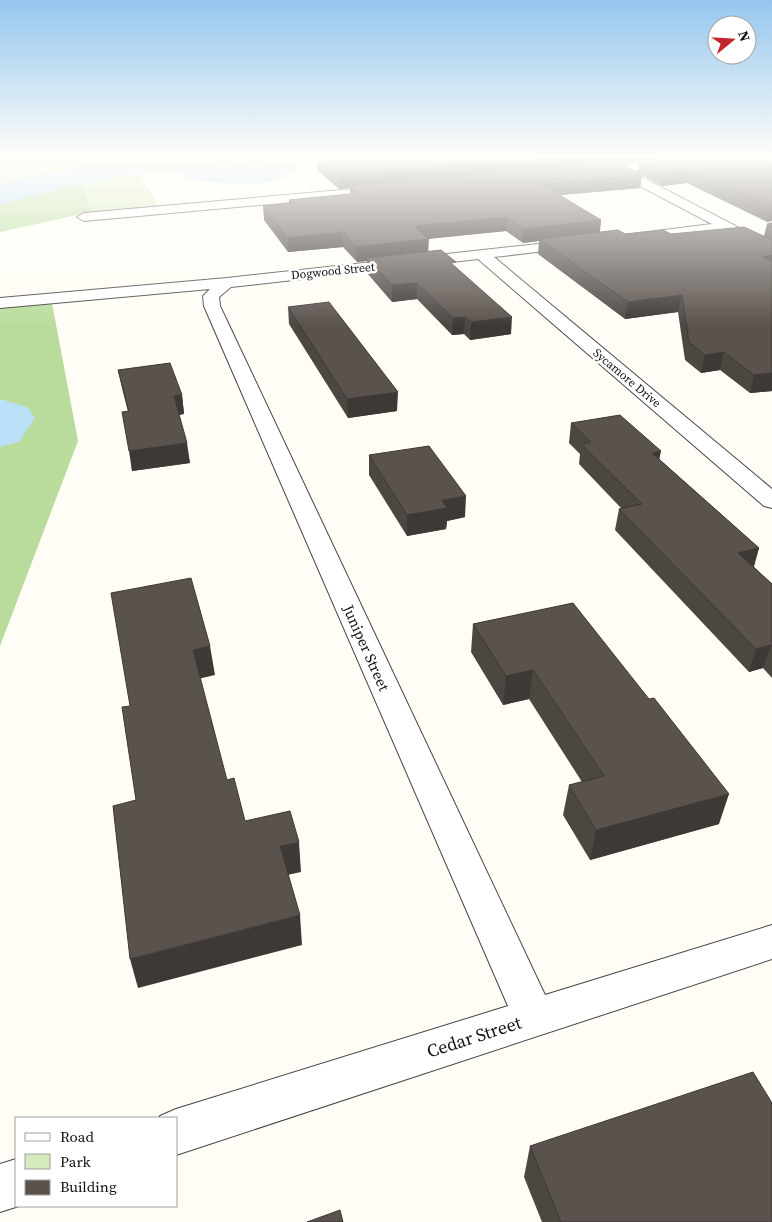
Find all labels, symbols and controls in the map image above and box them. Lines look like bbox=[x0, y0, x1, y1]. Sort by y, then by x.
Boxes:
north arrow bbox=[707, 15, 757, 65]
text: N bbox=[733, 28, 755, 44]
street label: Dogwood Street bbox=[290, 259, 376, 283]
street label: Sycamore Drive bbox=[590, 345, 664, 411]
street label: Juniper Street bbox=[338, 600, 395, 694]
street label: Cedar Street bbox=[423, 1009, 524, 1064]
legend bbox=[15, 1117, 178, 1207]
text: Road bbox=[60, 1126, 94, 1147]
text: Park bbox=[60, 1151, 92, 1172]
text: Building bbox=[60, 1176, 117, 1197]

